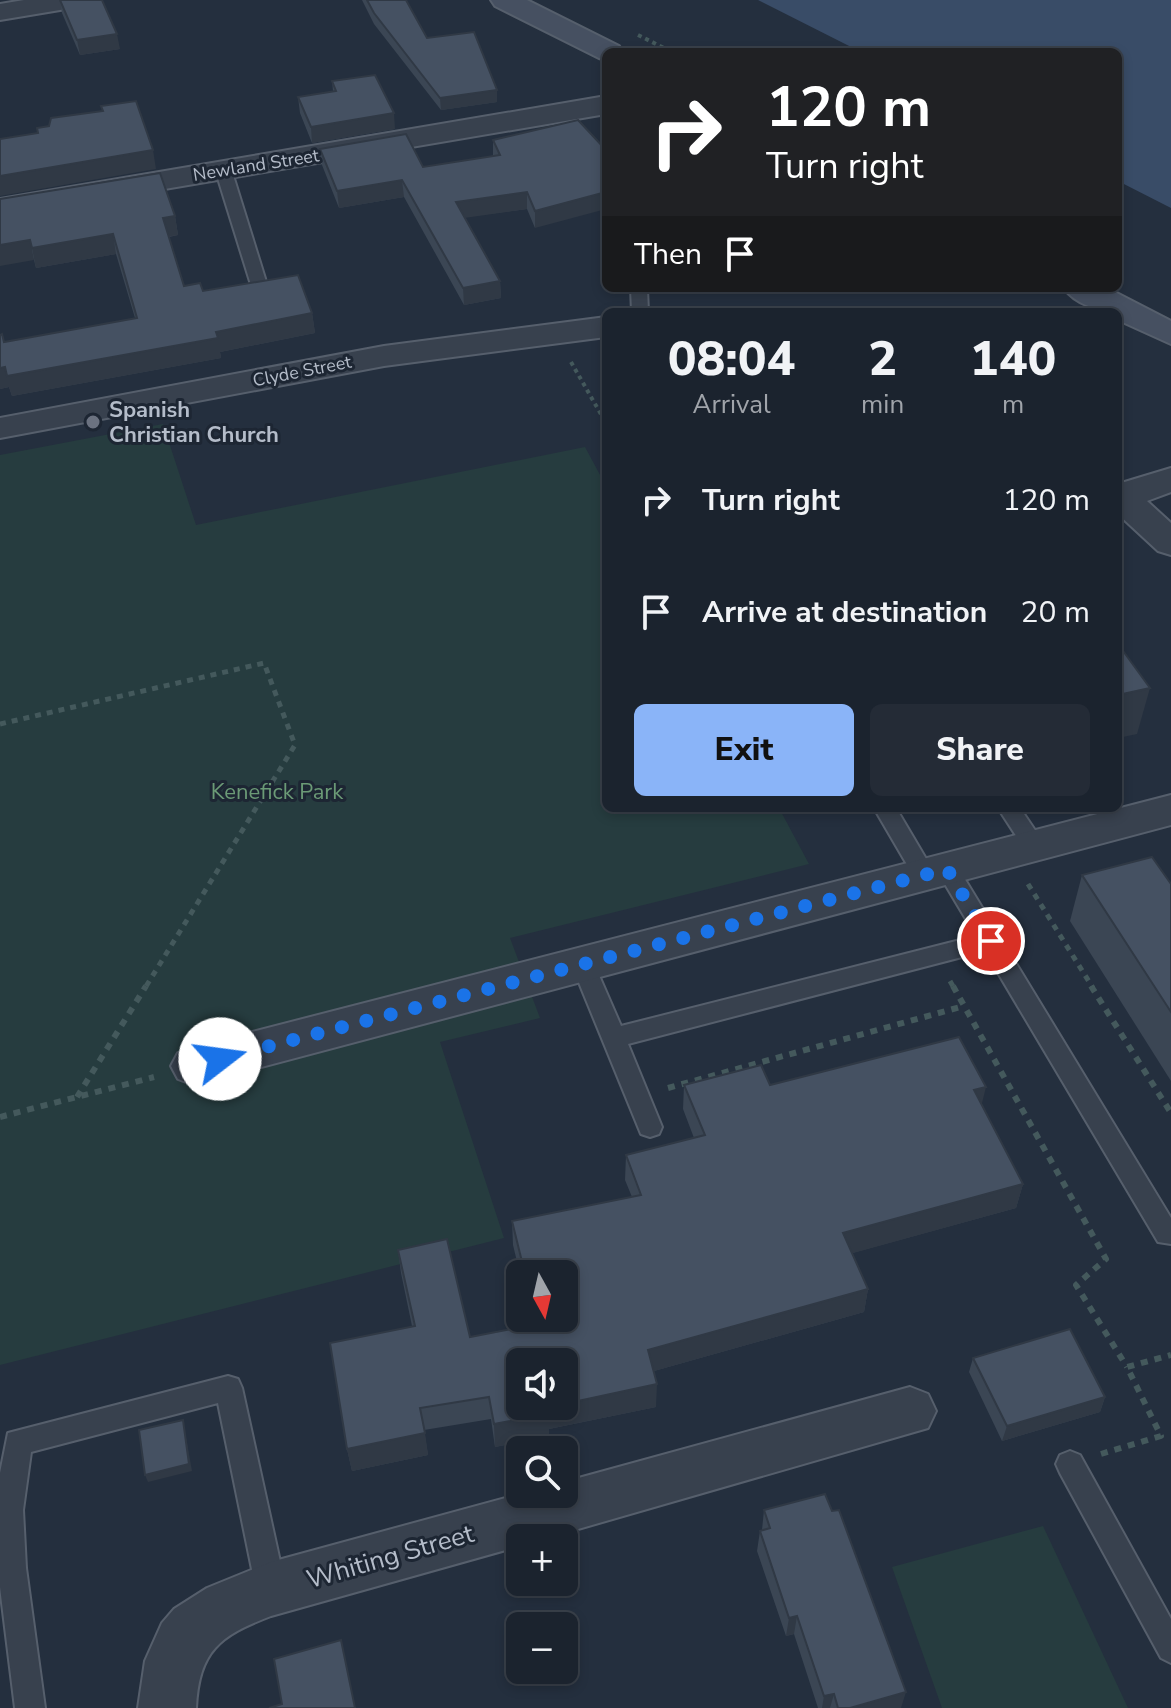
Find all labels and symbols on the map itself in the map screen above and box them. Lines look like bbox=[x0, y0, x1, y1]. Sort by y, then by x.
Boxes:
street label: Newland Street bbox=[191, 143, 321, 187]
street label: Clyde Street bbox=[251, 350, 354, 392]
place label: Spanish Christian Church bbox=[109, 395, 279, 450]
marker: Spanish Christian Church bbox=[84, 413, 102, 431]
park label: Kenefick Park bbox=[211, 777, 344, 807]
pin bbox=[957, 907, 1025, 975]
position arrow bbox=[178, 1017, 262, 1101]
north arrow bbox=[506, 1260, 578, 1332]
street label: Whiting Street bbox=[303, 1516, 479, 1597]

